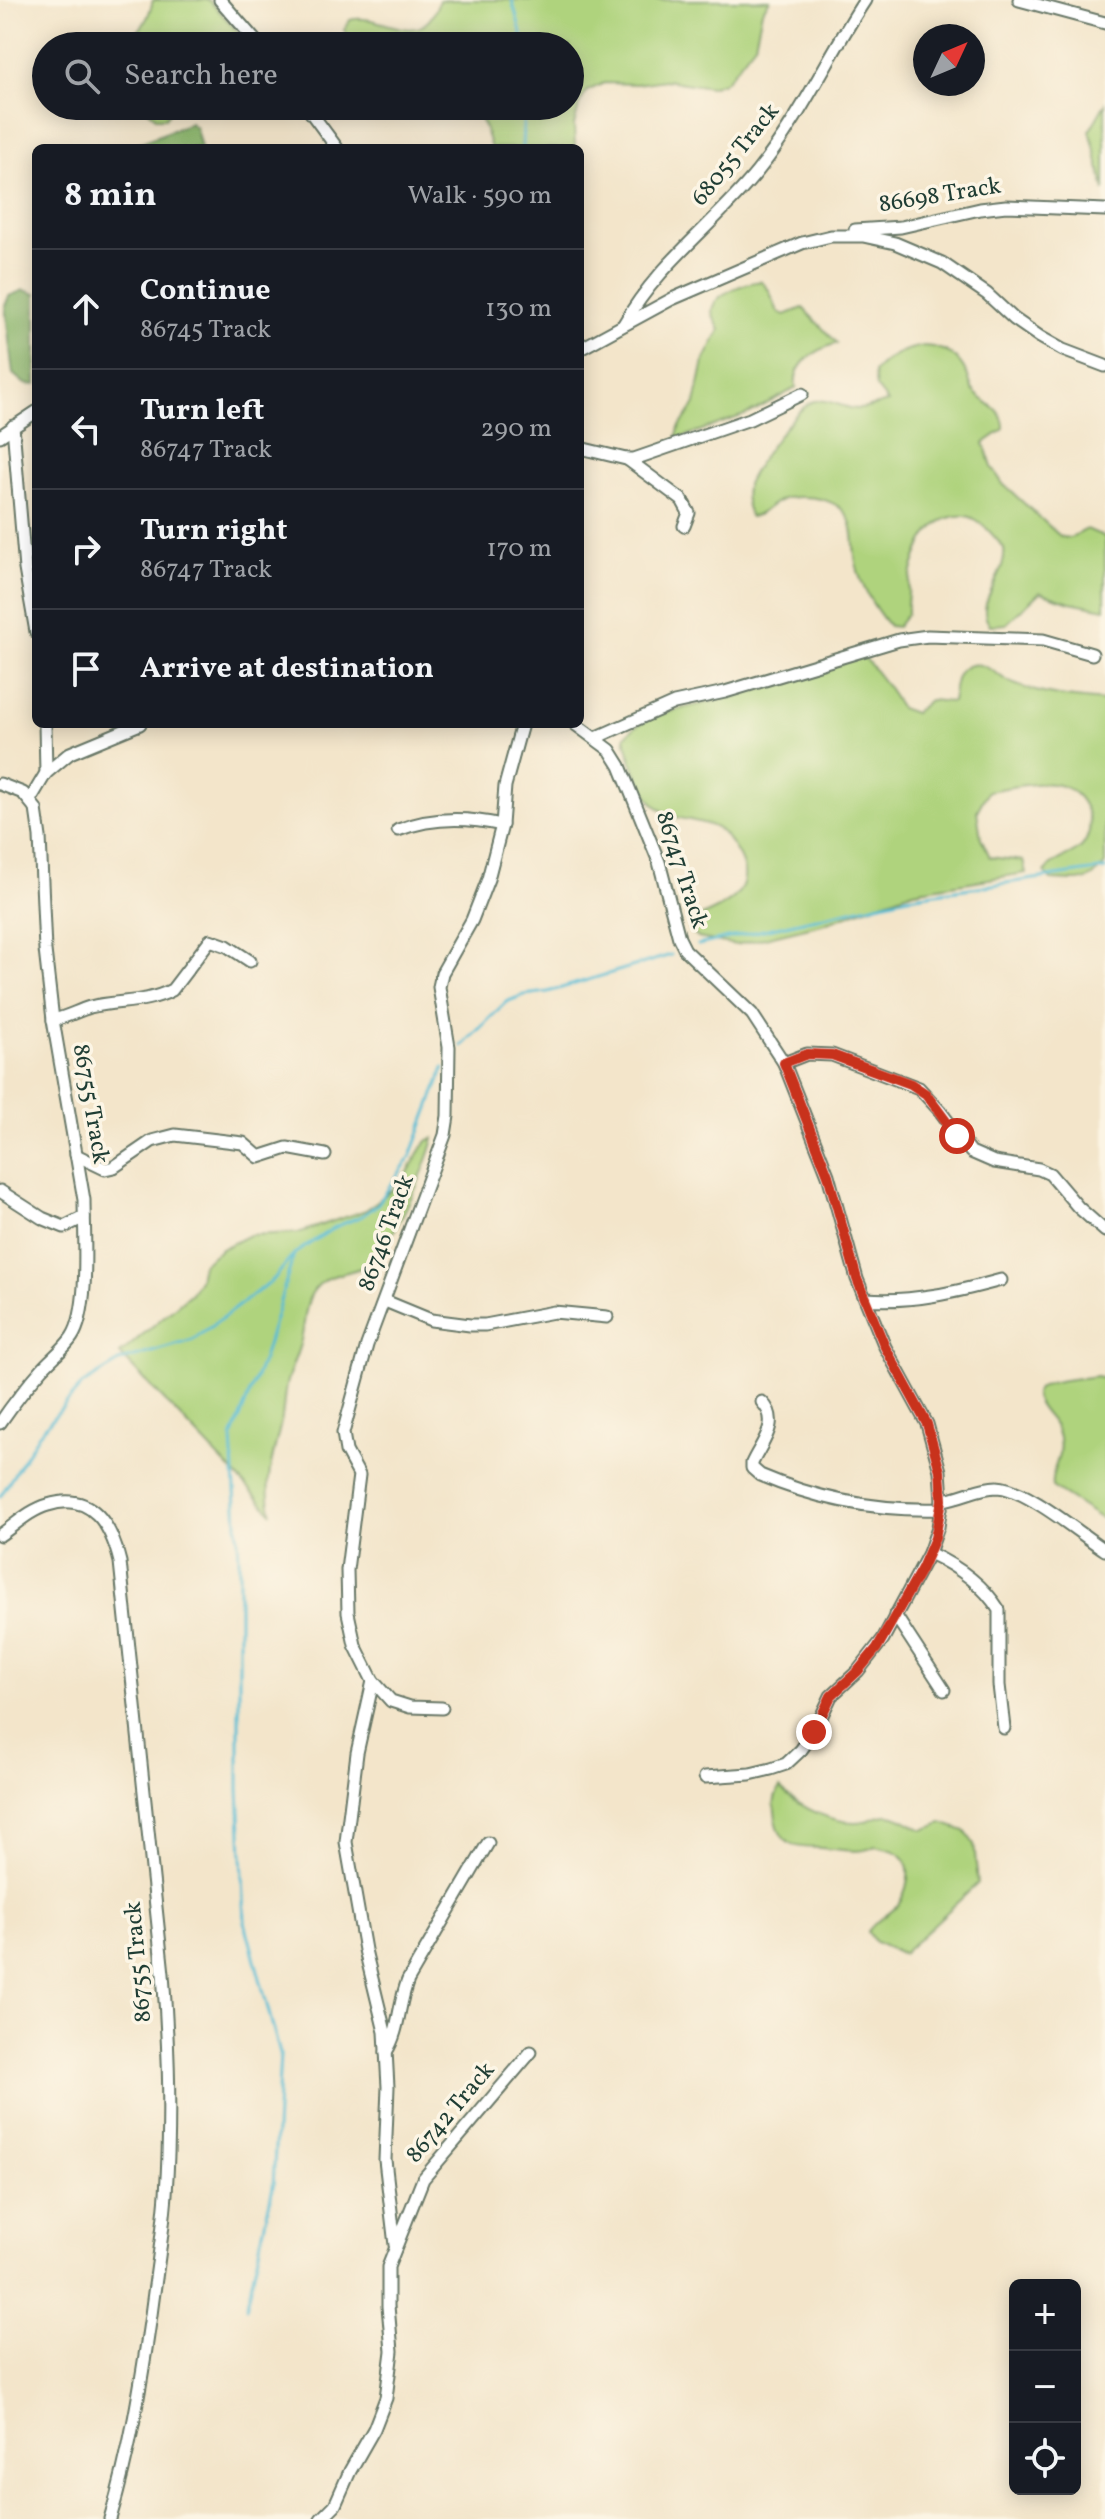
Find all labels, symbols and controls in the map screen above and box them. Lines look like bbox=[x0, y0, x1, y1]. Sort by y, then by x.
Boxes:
north arrow bbox=[913, 24, 985, 96]
search box bbox=[32, 32, 584, 120]
icon: search bbox=[60, 54, 104, 98]
text: Search here bbox=[124, 55, 278, 97]
street label: 68055 Track bbox=[684, 96, 788, 214]
street label: 86698 Track bbox=[876, 170, 1004, 222]
text: 8 min bbox=[64, 173, 157, 220]
text: Walk · 590 m bbox=[408, 178, 552, 214]
text: Continue bbox=[140, 270, 271, 312]
icon: ahead bbox=[64, 287, 108, 331]
text: 130 m bbox=[485, 291, 552, 327]
text: 86745 Track bbox=[140, 312, 271, 348]
text: Turn left bbox=[140, 390, 264, 432]
icon: left bbox=[64, 407, 108, 451]
text: 290 m bbox=[480, 411, 552, 447]
text: 86747 Track bbox=[140, 432, 272, 468]
text: Turn right bbox=[140, 510, 288, 552]
icon: right bbox=[64, 527, 108, 571]
text: 170 m bbox=[487, 531, 552, 567]
text: 86747 Track bbox=[140, 552, 272, 588]
icon: arrive bbox=[64, 647, 108, 691]
text: Arrive at destination bbox=[140, 648, 434, 690]
street label: 86747 Track bbox=[646, 807, 716, 933]
street label: 86755 Track bbox=[63, 1041, 117, 1167]
route start bbox=[939, 1118, 975, 1154]
street label: 86746 Track bbox=[350, 1170, 424, 1296]
route end bbox=[796, 1714, 832, 1750]
street label: 86755 Track bbox=[117, 1900, 161, 2024]
street label: 86742 Track bbox=[398, 2055, 504, 2171]
map controls bbox=[1009, 2279, 1081, 2495]
button: + bbox=[1009, 2279, 1081, 2351]
button: − bbox=[1009, 2351, 1081, 2423]
button: locate bbox=[1009, 2423, 1081, 2495]

